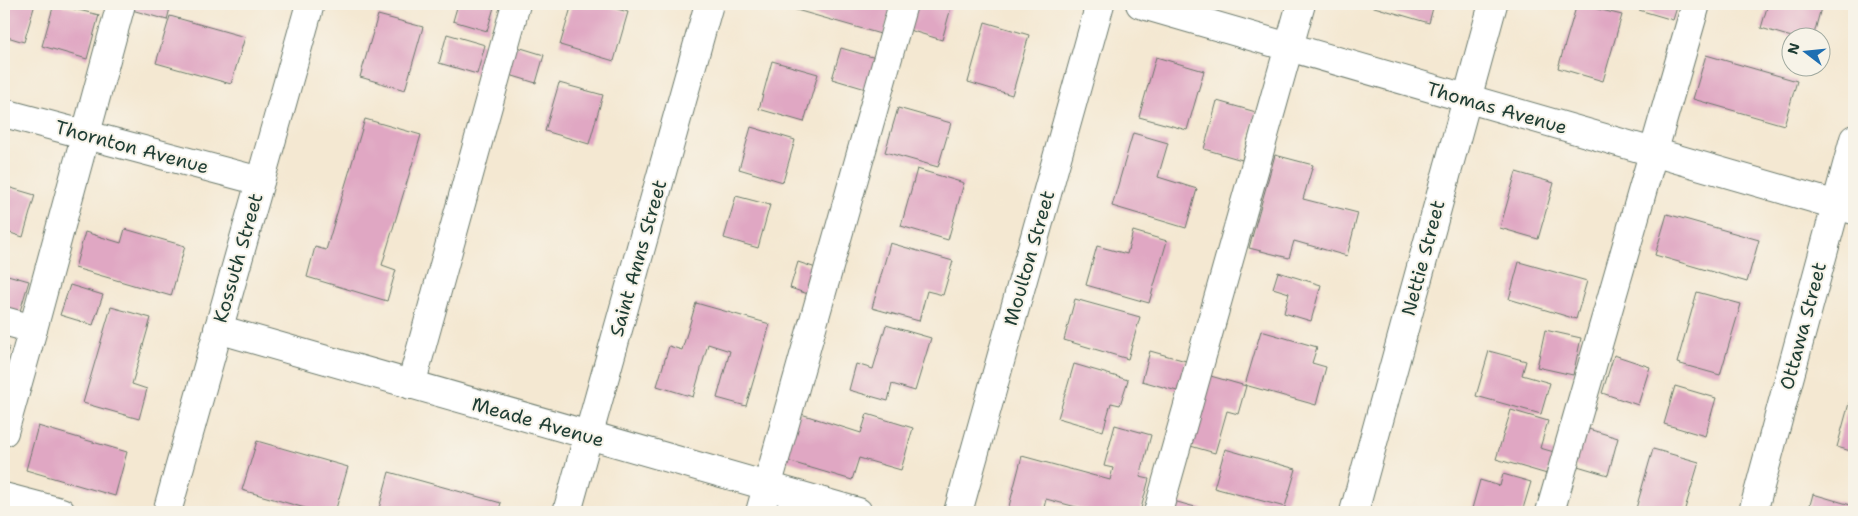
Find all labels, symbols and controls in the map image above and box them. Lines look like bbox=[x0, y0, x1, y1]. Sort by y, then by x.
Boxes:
north arrow bbox=[1780, 28, 1830, 78]
text: N bbox=[1783, 41, 1804, 56]
street label: Thomas Avenue bbox=[1424, 76, 1570, 140]
street label: Thornton Avenue bbox=[53, 114, 211, 180]
street label: Saint Anns Street bbox=[604, 177, 672, 339]
street label: Moulton Street bbox=[998, 188, 1060, 328]
street label: Kossuth Street bbox=[208, 190, 268, 326]
street label: Nettie Street bbox=[1396, 197, 1450, 319]
street label: Ottawa Street bbox=[1774, 259, 1832, 393]
street label: Meade Avenue bbox=[469, 391, 607, 453]

